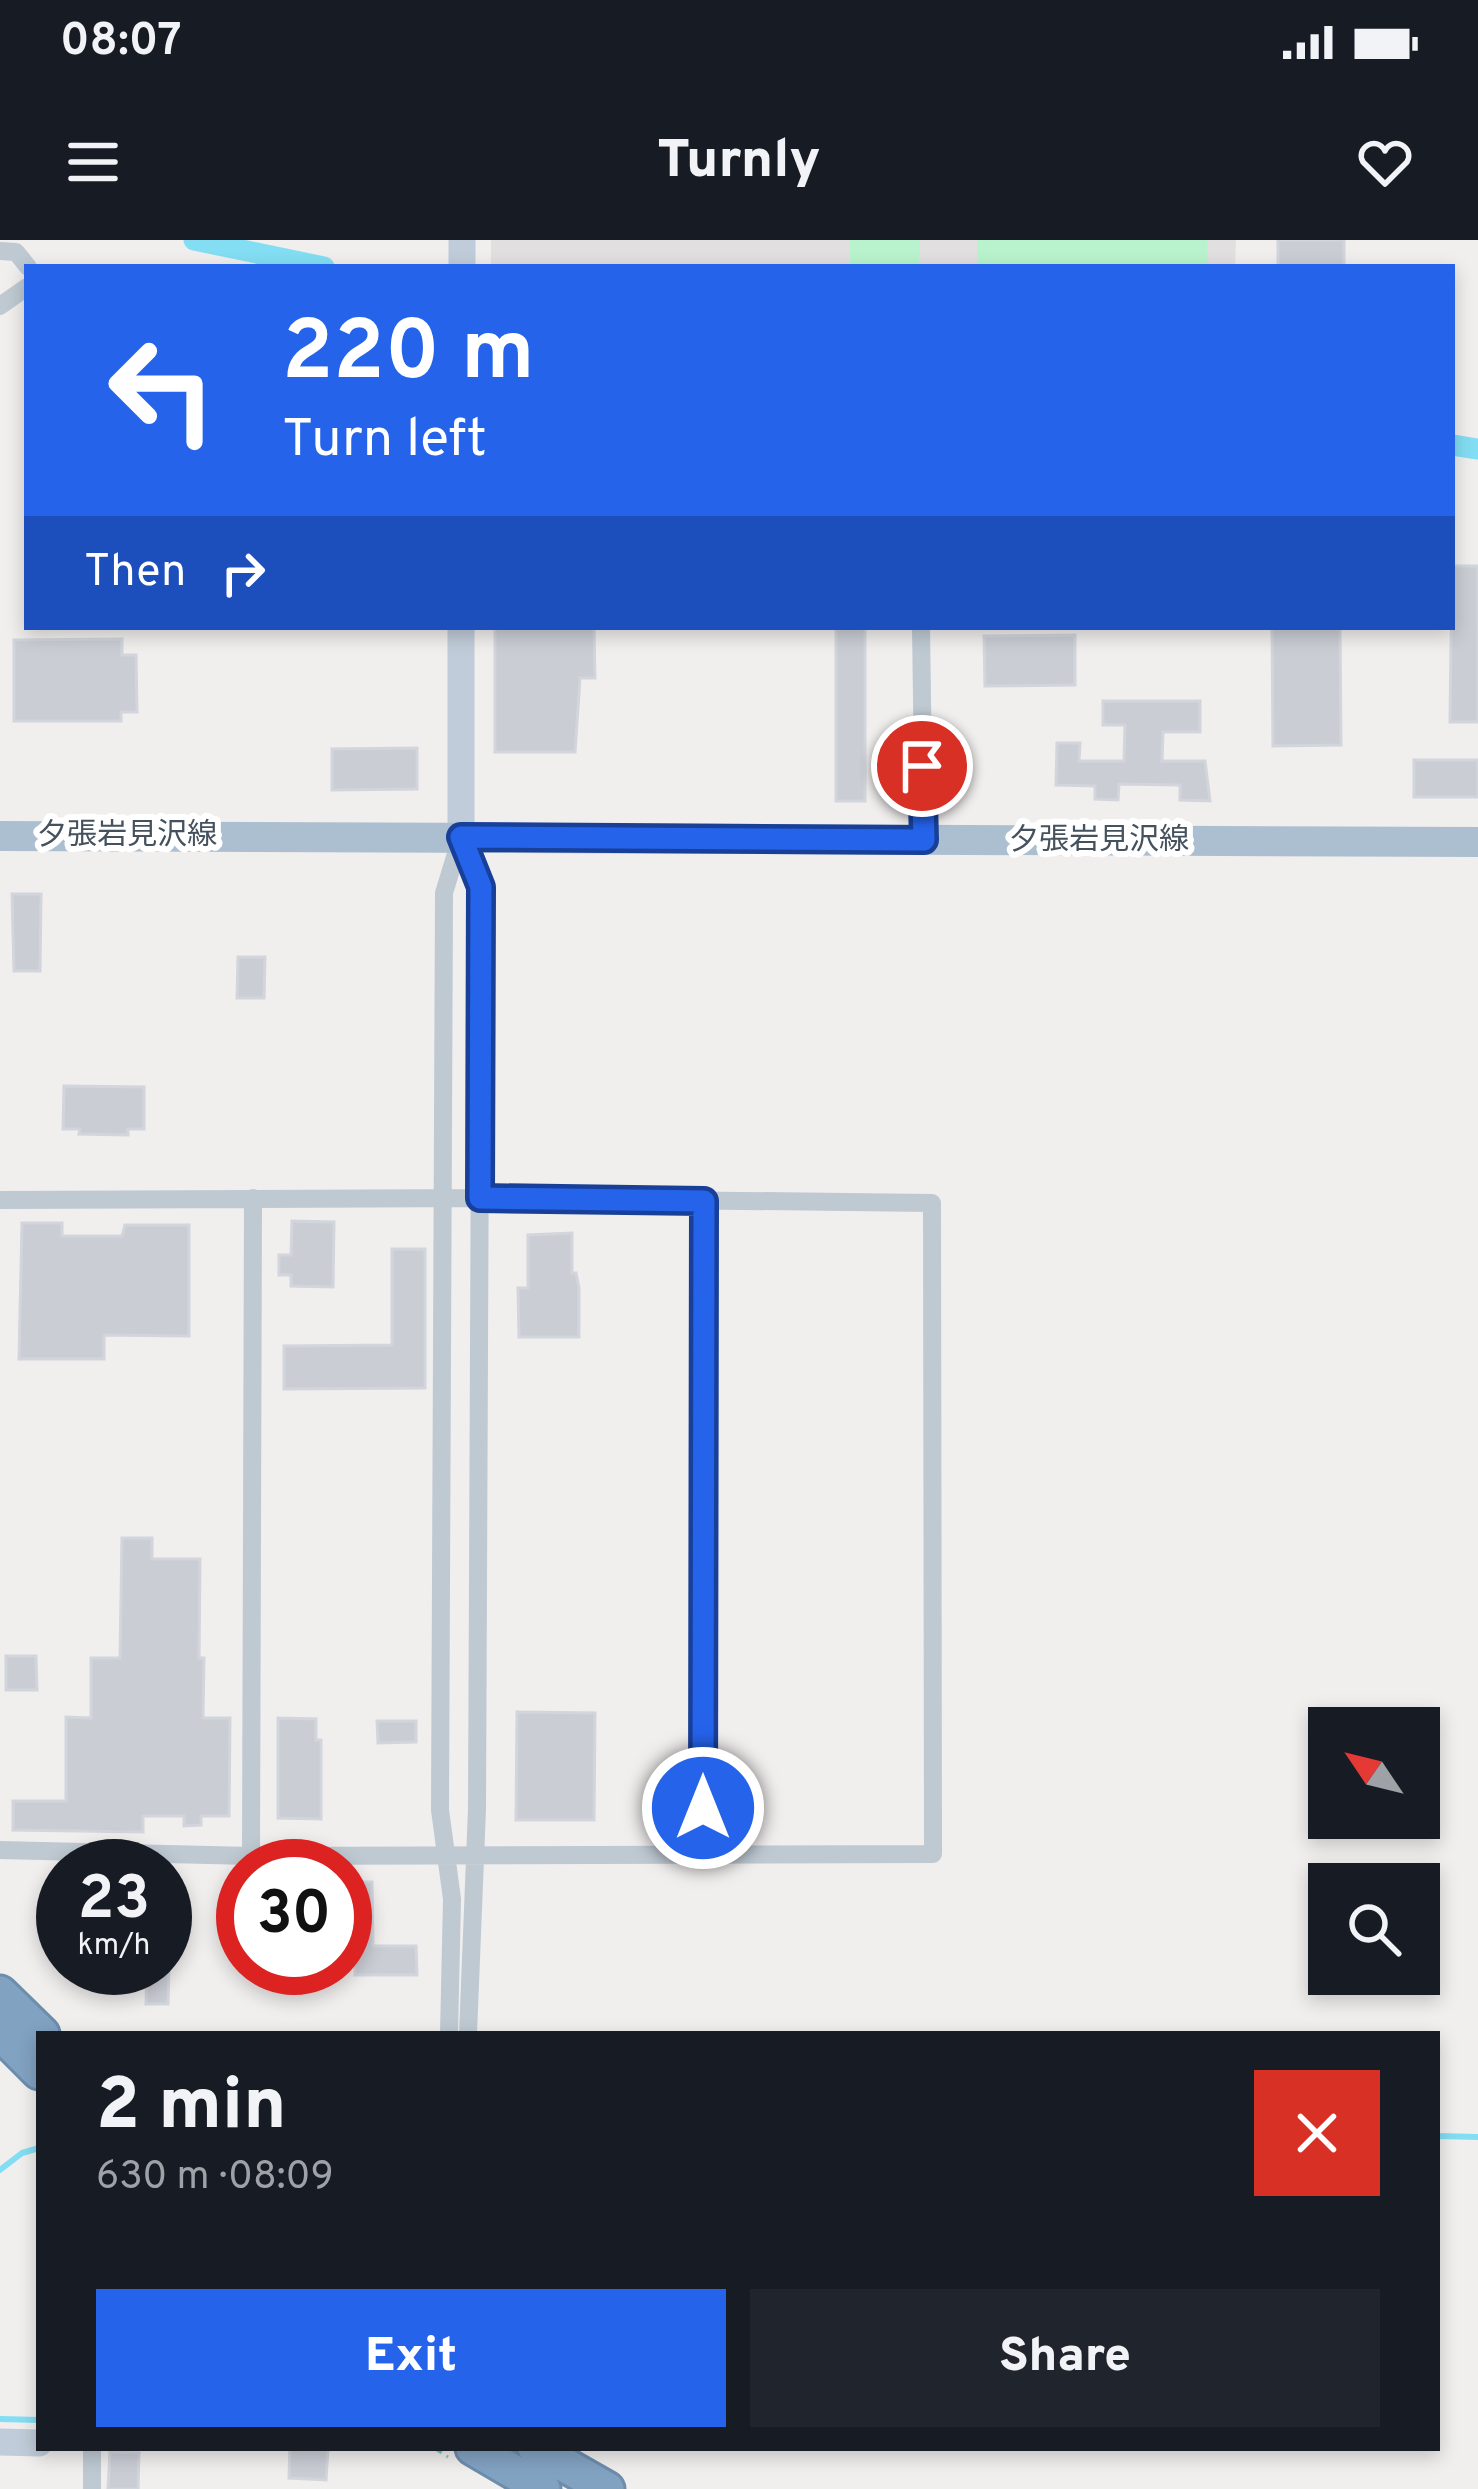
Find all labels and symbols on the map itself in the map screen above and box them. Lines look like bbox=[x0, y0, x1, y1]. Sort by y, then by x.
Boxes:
pin bbox=[871, 715, 973, 817]
street label: 夕張岩見沢線 bbox=[37, 818, 217, 855]
street label: 夕張岩見沢線 bbox=[1009, 823, 1189, 860]
north arrow bbox=[1308, 1707, 1440, 1839]
position arrow bbox=[640, 1745, 766, 1871]
speed limit sign: 30 bbox=[216, 1839, 372, 1995]

